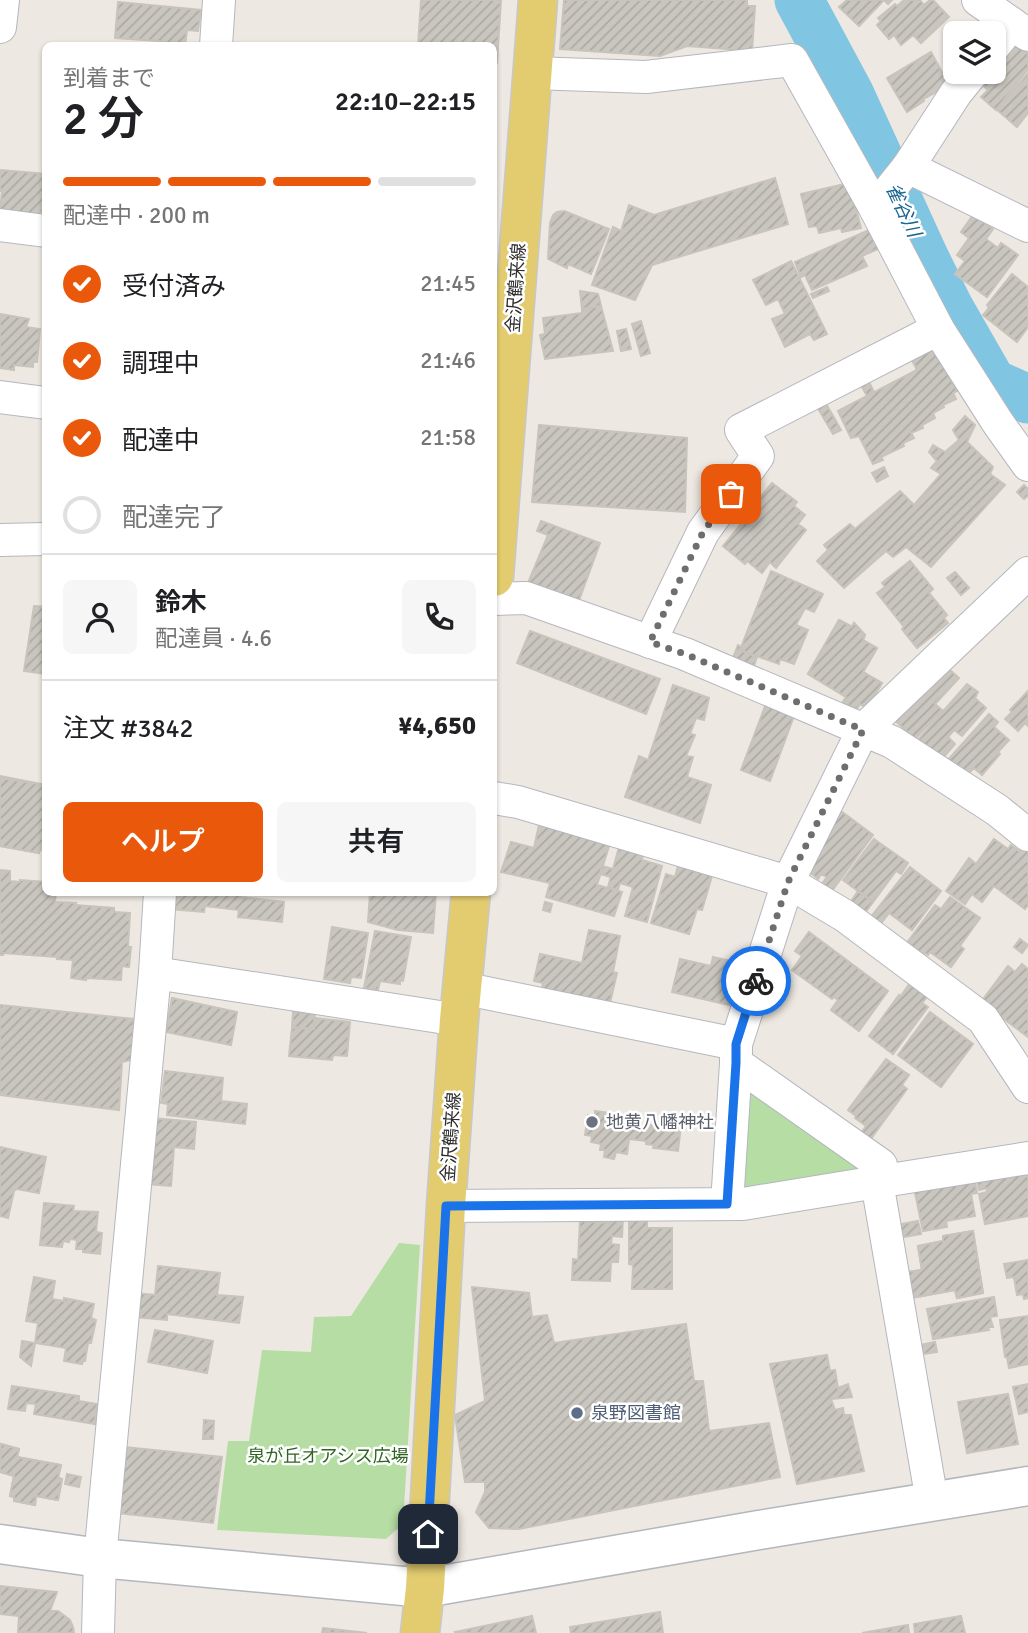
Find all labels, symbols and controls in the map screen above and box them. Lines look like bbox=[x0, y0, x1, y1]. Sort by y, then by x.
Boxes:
map controls bbox=[943, 21, 1006, 84]
button: layers bbox=[943, 21, 1006, 84]
text: 到着まで bbox=[63, 64, 155, 93]
text: 22:10–22:15 bbox=[335, 86, 476, 118]
text: 2 分 bbox=[63, 91, 144, 147]
water label: 雀谷川 bbox=[880, 179, 927, 243]
text: 配達中 · 200 m bbox=[63, 201, 210, 230]
street label: 金沢鶴来線 bbox=[502, 242, 530, 334]
icon: check bbox=[63, 265, 101, 303]
text: 21:45 bbox=[420, 269, 476, 298]
text: 受付済み bbox=[122, 271, 226, 303]
icon: check bbox=[63, 342, 101, 380]
text: 21:46 bbox=[420, 346, 476, 375]
text: 調理中 bbox=[122, 348, 200, 380]
icon: check bbox=[63, 419, 101, 457]
text: 21:58 bbox=[420, 423, 476, 452]
text: 配達中 bbox=[122, 425, 200, 457]
pin bbox=[701, 464, 761, 524]
icon: bag bbox=[712, 475, 750, 513]
text: 配達完了 bbox=[122, 502, 226, 534]
button: person bbox=[63, 580, 137, 654]
button: phone bbox=[402, 580, 476, 654]
text: 鈴木 bbox=[155, 587, 207, 619]
text: 配達員 · 4.6 bbox=[155, 624, 272, 653]
text: ¥4,650 bbox=[398, 710, 476, 742]
text: 注文 #3842 bbox=[63, 713, 194, 745]
button: ヘルプ bbox=[63, 802, 263, 882]
button: 共有 bbox=[277, 802, 476, 882]
courier bbox=[721, 946, 791, 1016]
icon: bike bbox=[737, 962, 775, 1000]
street label: 金沢鶴来線 bbox=[437, 1091, 465, 1183]
place label: 地黄八幡神社 bbox=[606, 1111, 714, 1133]
marker: 地黄八幡神社 bbox=[584, 1114, 600, 1130]
place label: 泉野図書館 bbox=[591, 1402, 681, 1424]
marker: 泉野図書館 bbox=[569, 1405, 585, 1421]
park label: 泉が丘オアシス広場 bbox=[247, 1445, 409, 1467]
pin bbox=[398, 1504, 458, 1564]
icon: home bbox=[409, 1515, 447, 1553]

